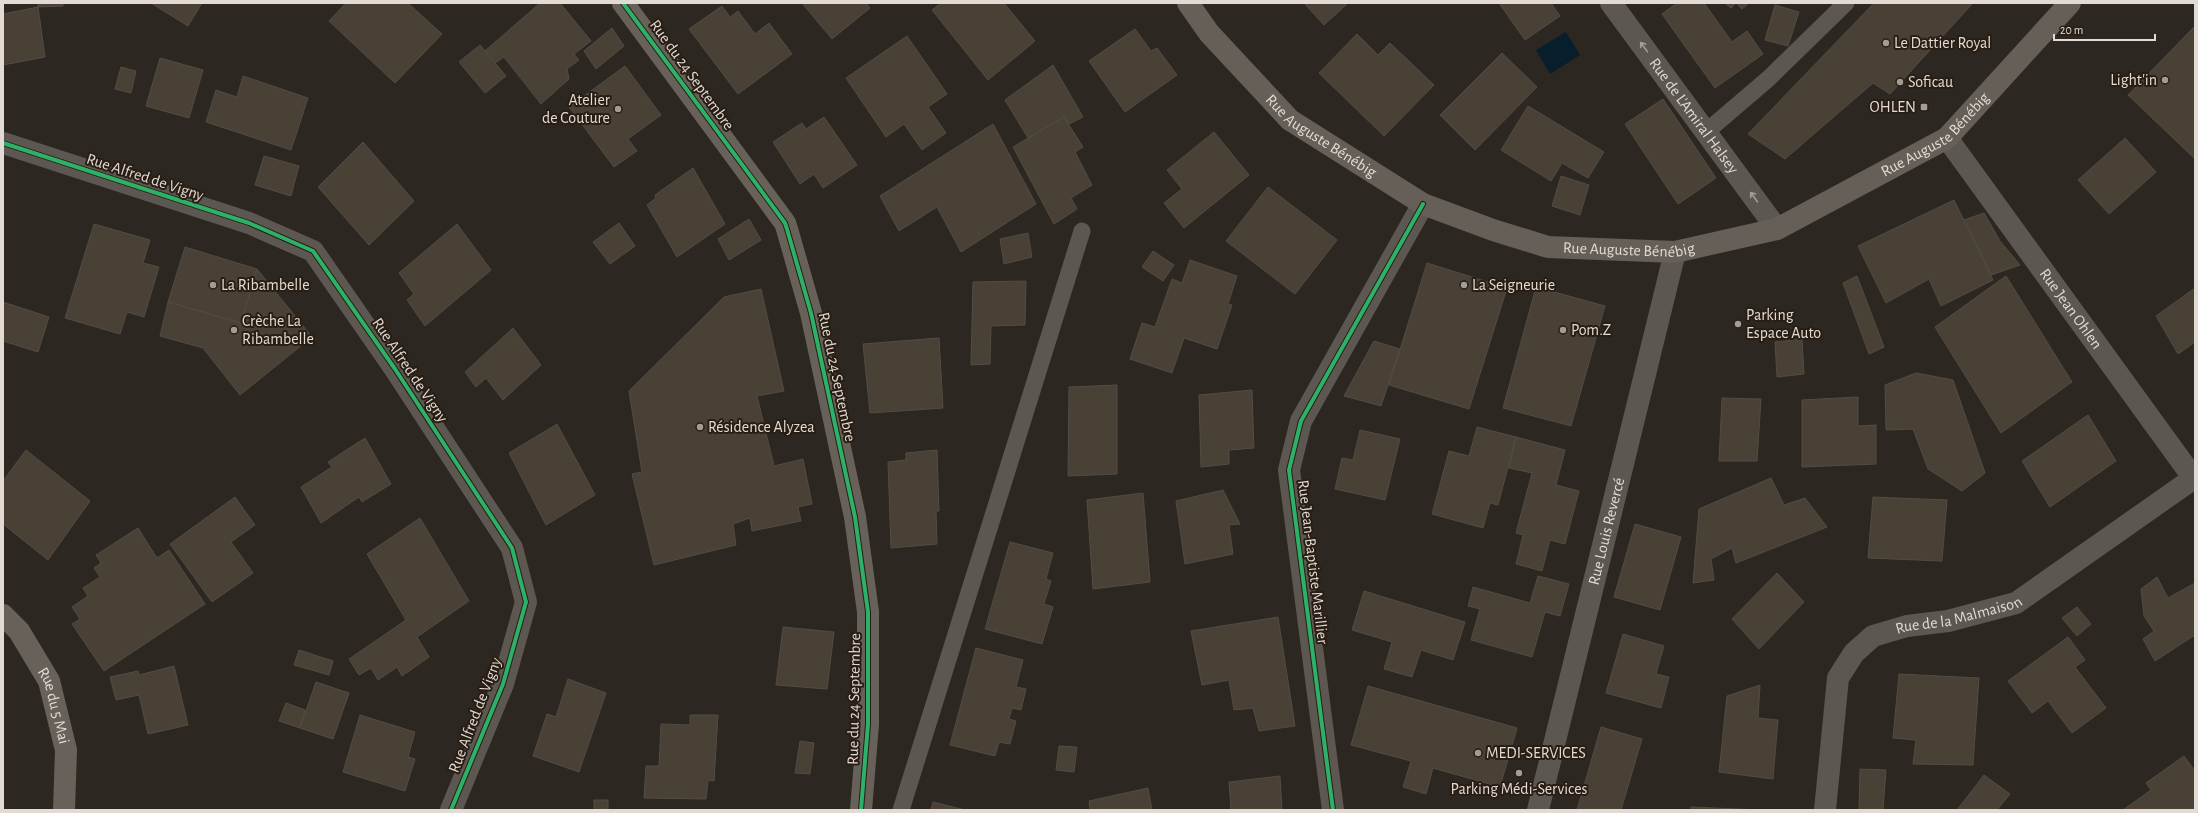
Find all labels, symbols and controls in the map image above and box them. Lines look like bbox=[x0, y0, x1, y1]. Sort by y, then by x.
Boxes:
scale bar bbox=[2054, 16, 2155, 42]
street label: Rue du 24 Septembre bbox=[647, 17, 737, 133]
text: 20 m bbox=[2060, 24, 2083, 36]
place label: Le Dattier Royal bbox=[1894, 35, 1991, 52]
marker: Le Dattier Royal bbox=[1881, 38, 1891, 48]
one-way arrow bbox=[1640, 42, 1648, 53]
street label: Rue de L'Amiral Halsey bbox=[1646, 55, 1742, 177]
place label: Light'in bbox=[2110, 72, 2157, 88]
place label: Soficau bbox=[1908, 74, 1953, 90]
marker: Light'in bbox=[2160, 75, 2170, 85]
marker: Soficau bbox=[1895, 77, 1905, 87]
street label: Rue Auguste Bénébig bbox=[1878, 89, 1992, 180]
street label: Rue Auguste Bénébig bbox=[1263, 91, 1379, 181]
place label: Atelier de Couture bbox=[542, 92, 611, 126]
place label: OHLEN bbox=[1870, 99, 1916, 115]
marker: OHLEN bbox=[1919, 102, 1929, 112]
marker: Atelier de Couture bbox=[613, 104, 623, 114]
street label: Rue Alfred de Vigny bbox=[84, 151, 206, 204]
one-way arrow bbox=[1750, 192, 1758, 203]
street label: Rue Auguste Bénébig bbox=[1563, 240, 1696, 260]
street label: Rue Jean Ohlen bbox=[2036, 266, 2105, 352]
place label: La Ribambelle bbox=[221, 277, 310, 293]
place label: La Seigneurie bbox=[1472, 277, 1555, 293]
marker: La Ribambelle bbox=[208, 280, 218, 290]
marker: La Seigneurie bbox=[1459, 280, 1469, 290]
place label: Parking Espace Auto bbox=[1746, 307, 1821, 341]
street label: Rue du 24 Septembre bbox=[815, 311, 859, 443]
place label: Crèche La Ribambelle bbox=[242, 313, 314, 347]
street label: Rue Alfred de Vigny bbox=[368, 315, 451, 426]
marker: Parking Espace Auto bbox=[1733, 319, 1743, 329]
place label: Pom.Z bbox=[1571, 322, 1611, 338]
marker: Crèche La Ribambelle bbox=[229, 325, 239, 335]
marker: Pom.Z bbox=[1558, 325, 1568, 335]
place label: Résidence Alyzea bbox=[708, 419, 815, 436]
marker: Résidence Alyzea bbox=[695, 422, 705, 432]
street label: Rue Louis Revercé bbox=[1586, 476, 1627, 587]
street label: Rue Jean-Baptiste Marillier bbox=[1295, 479, 1331, 646]
street label: Rue de la Malmaison bbox=[1894, 593, 2025, 637]
street label: Rue du 24 Septembre bbox=[845, 633, 863, 765]
street label: Rue Alfred de Vigny bbox=[446, 655, 505, 775]
street label: Rue du 5 Mai bbox=[35, 665, 72, 746]
place label: MEDI-SERVICES bbox=[1486, 745, 1586, 761]
marker: MEDI-SERVICES bbox=[1473, 748, 1483, 758]
marker: Parking Médi-Services bbox=[1514, 768, 1524, 778]
place label: Parking Médi-Services bbox=[1451, 781, 1588, 797]

